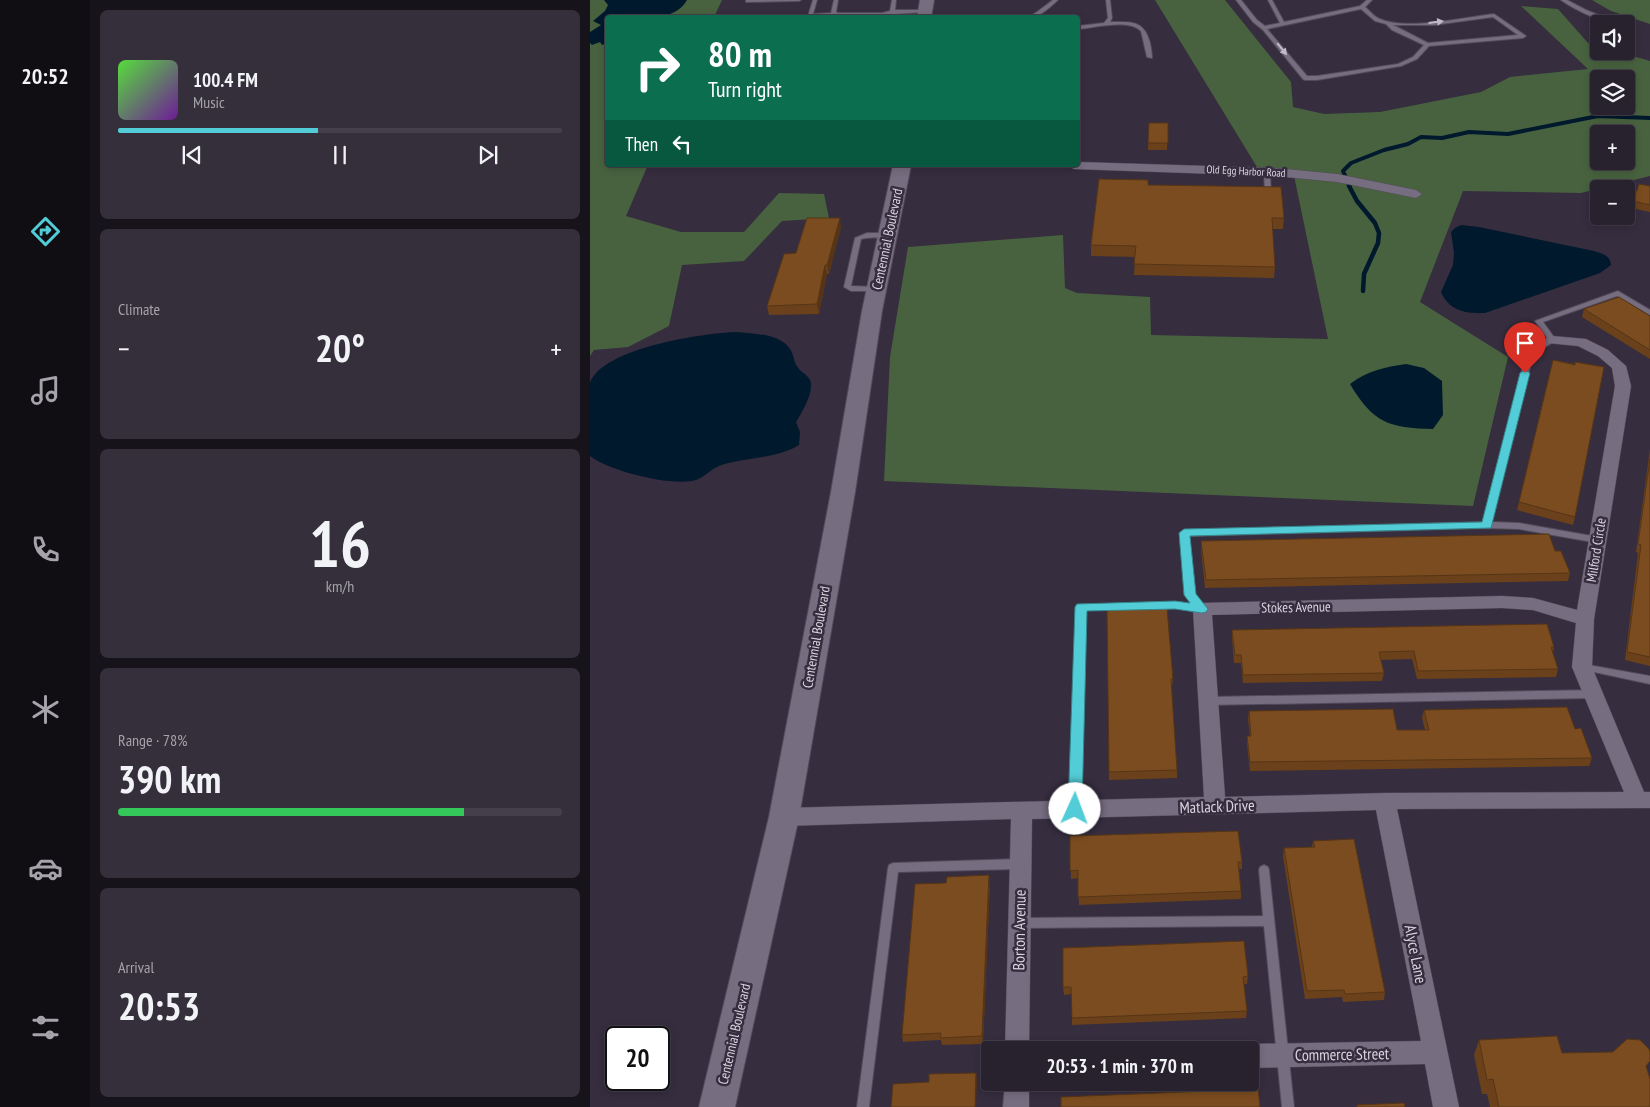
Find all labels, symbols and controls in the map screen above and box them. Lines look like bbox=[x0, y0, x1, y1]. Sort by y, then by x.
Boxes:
map controls bbox=[1590, 15, 1635, 225]
button: sound bbox=[1590, 15, 1635, 60]
one-way arrow bbox=[1428, 18, 1444, 26]
text: 80 m bbox=[708, 31, 772, 77]
icon: right bbox=[625, 35, 690, 100]
one-way arrow bbox=[1277, 43, 1288, 56]
text: 20:52 bbox=[21, 62, 69, 90]
text: 100.4 FM bbox=[193, 68, 258, 92]
button: layers bbox=[1590, 70, 1635, 115]
text: Turn right bbox=[708, 75, 782, 103]
text: Music bbox=[193, 92, 225, 112]
button: + bbox=[1590, 125, 1635, 170]
icon: left bbox=[668, 130, 696, 158]
text: Then bbox=[625, 132, 658, 156]
icon: previous bbox=[178, 141, 206, 169]
icon: pause bbox=[326, 141, 354, 169]
icon: next bbox=[474, 141, 502, 169]
street label: Old Egg Harbor Road bbox=[1206, 162, 1286, 180]
button: − bbox=[1590, 180, 1635, 225]
street label: Centennial Boulevard bbox=[867, 187, 907, 291]
icon: directions bbox=[28, 214, 63, 249]
text: Climate bbox=[118, 299, 160, 319]
pin bbox=[1504, 322, 1546, 373]
text: 20° bbox=[315, 323, 365, 372]
icon: arrive bbox=[1511, 329, 1539, 357]
text: − bbox=[118, 330, 130, 367]
text: + bbox=[550, 330, 562, 367]
icon: music bbox=[28, 373, 63, 408]
text: 16 bbox=[309, 501, 371, 585]
street label: Milford Circle bbox=[1582, 516, 1610, 583]
icon: phone bbox=[28, 532, 63, 567]
text: km/h bbox=[326, 576, 354, 596]
street label: Centennial Boulevard bbox=[798, 585, 834, 689]
street label: Stokes Avenue bbox=[1261, 597, 1331, 617]
icon: climate bbox=[28, 692, 63, 727]
text: Range · 78% bbox=[118, 730, 187, 750]
text: 390 km bbox=[118, 754, 221, 803]
position arrow bbox=[1048, 782, 1100, 834]
street label: Matlack Drive bbox=[1179, 795, 1255, 817]
icon: car bbox=[28, 851, 63, 886]
street label: Borton Avenue bbox=[1008, 889, 1030, 971]
street label: Alyce Lane bbox=[1401, 923, 1431, 985]
text: Arrival bbox=[118, 957, 154, 977]
text: 20:53 bbox=[118, 981, 200, 1030]
street label: Centennial Boulevard bbox=[714, 982, 754, 1086]
icon: filters bbox=[28, 1010, 63, 1045]
speed limit sign: 20 bbox=[605, 1026, 670, 1091]
street label: Commerce Street bbox=[1295, 1043, 1390, 1065]
text: 20:53 · 1 min · 370 m bbox=[1047, 1054, 1193, 1078]

